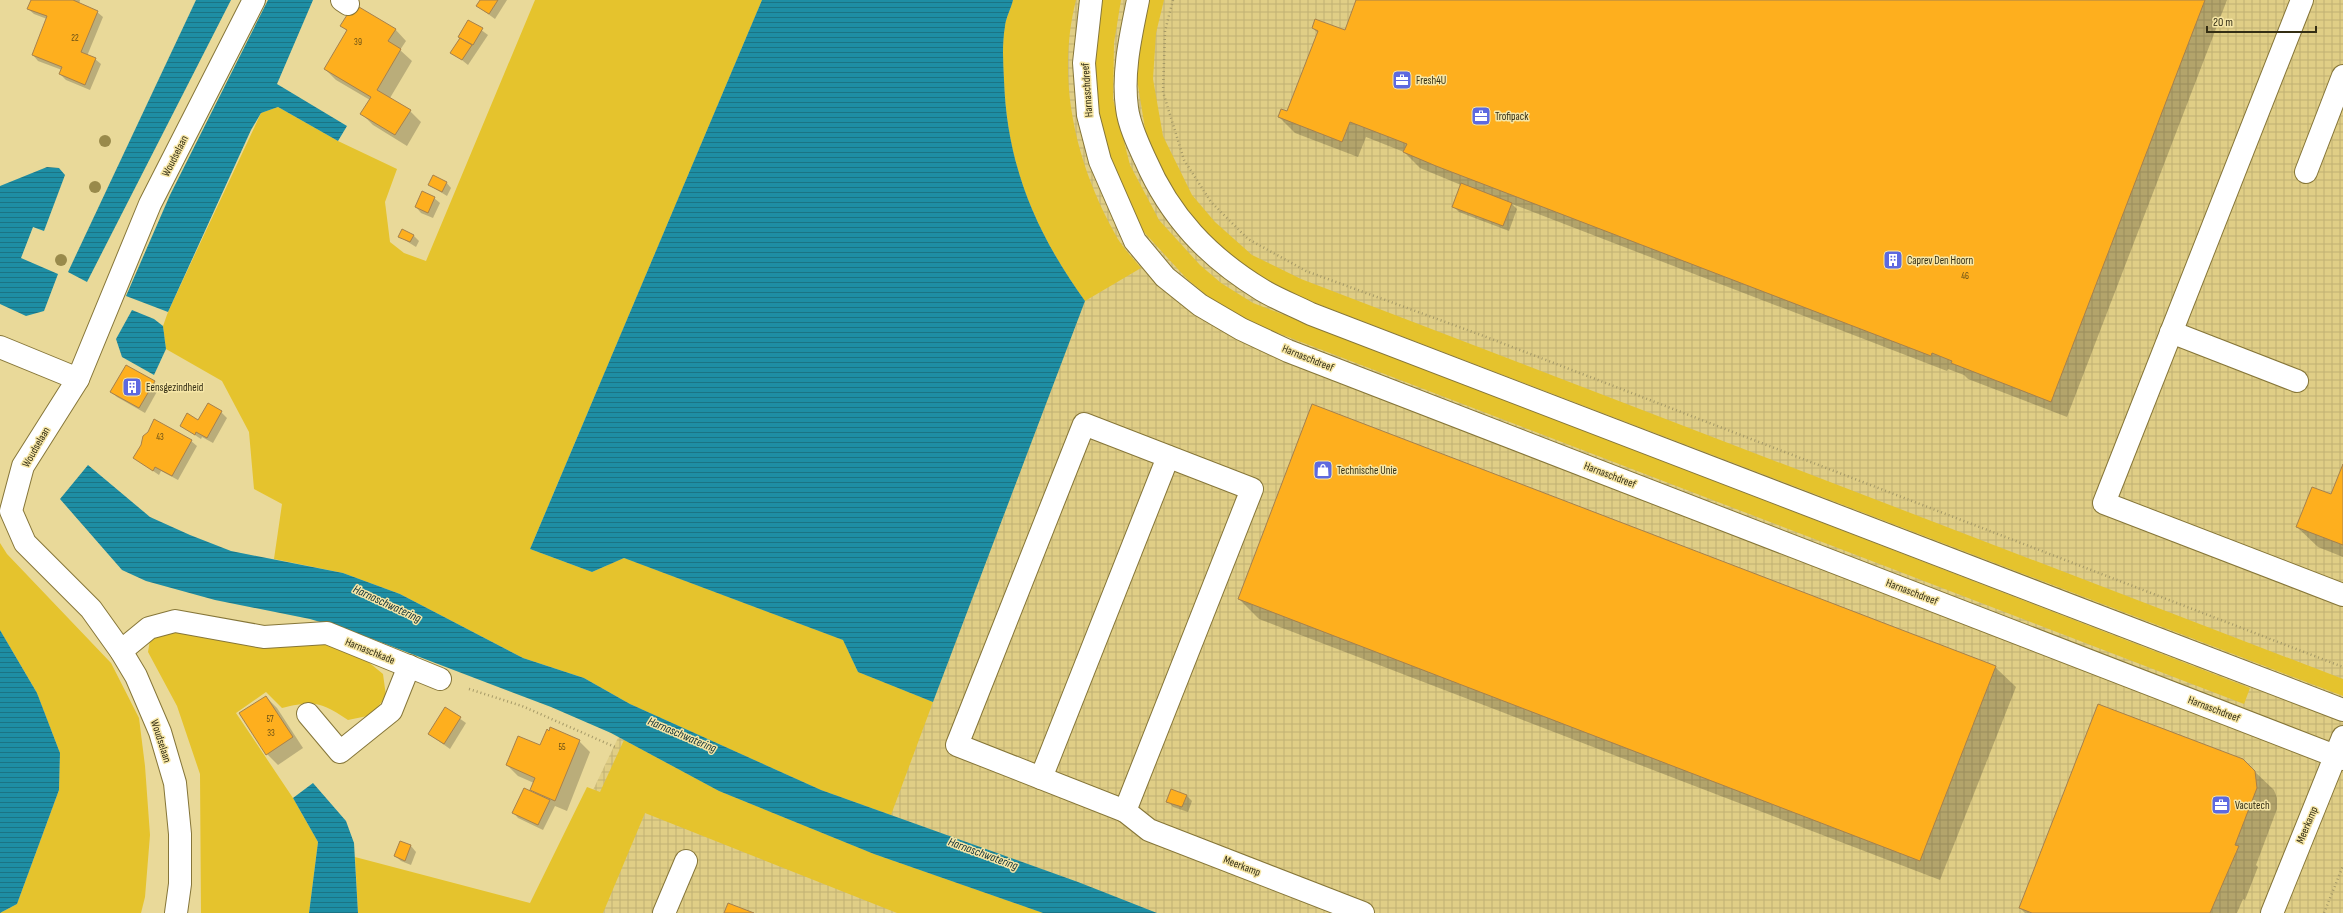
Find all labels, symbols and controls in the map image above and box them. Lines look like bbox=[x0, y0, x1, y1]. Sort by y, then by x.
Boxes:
scale bar bbox=[2207, 8, 2316, 34]
text: 20 m bbox=[2213, 15, 2233, 30]
house number: 22 bbox=[71, 33, 79, 44]
house number: 39 bbox=[354, 37, 362, 48]
street label: Harnaschdreef bbox=[1079, 62, 1095, 118]
office icon: Fresh4U bbox=[1391, 69, 1413, 91]
place label: Fresh4U bbox=[1416, 74, 1446, 87]
office icon: Trofipack bbox=[1470, 105, 1492, 127]
place label: Trofipack bbox=[1495, 110, 1529, 123]
street label: Woudselaan bbox=[159, 133, 191, 179]
building icon: Caprev Den Hoorn bbox=[1882, 249, 1904, 271]
place label: Caprev Den Hoorn bbox=[1907, 254, 1973, 267]
house number: 46 bbox=[1961, 271, 1969, 282]
street label: Harnaschdreef bbox=[1280, 342, 1336, 375]
building icon: Eensgezindheid bbox=[121, 376, 143, 398]
place label: Eensgezindheid bbox=[146, 381, 204, 394]
street label: Woudselaan bbox=[19, 424, 53, 469]
house number: 43 bbox=[156, 432, 164, 443]
shop icon: Technische Unie bbox=[1312, 459, 1334, 481]
street label: Harnaschdreef bbox=[1582, 459, 1639, 491]
place label: Technische Unie bbox=[1337, 464, 1397, 477]
street label: Harnaschdreef bbox=[1884, 576, 1941, 608]
water label: Harnaschwatering bbox=[351, 582, 423, 626]
street label: Harnaschkade bbox=[343, 635, 397, 667]
street label: Harnaschdreef bbox=[2186, 693, 2243, 725]
house number: 57 bbox=[266, 714, 274, 725]
water label: Harnaschwatering bbox=[645, 714, 719, 756]
street label: Woudselaan bbox=[148, 718, 174, 764]
house number: 33 bbox=[267, 728, 275, 739]
house number: 55 bbox=[558, 742, 566, 753]
office icon: Vacutech bbox=[2210, 794, 2232, 816]
place label: Vacutech bbox=[2235, 799, 2270, 812]
street label: Meerkamp bbox=[2293, 805, 2321, 845]
water label: Harnaschwatering bbox=[946, 834, 1020, 874]
street label: Meerkamp bbox=[1222, 853, 1262, 879]

